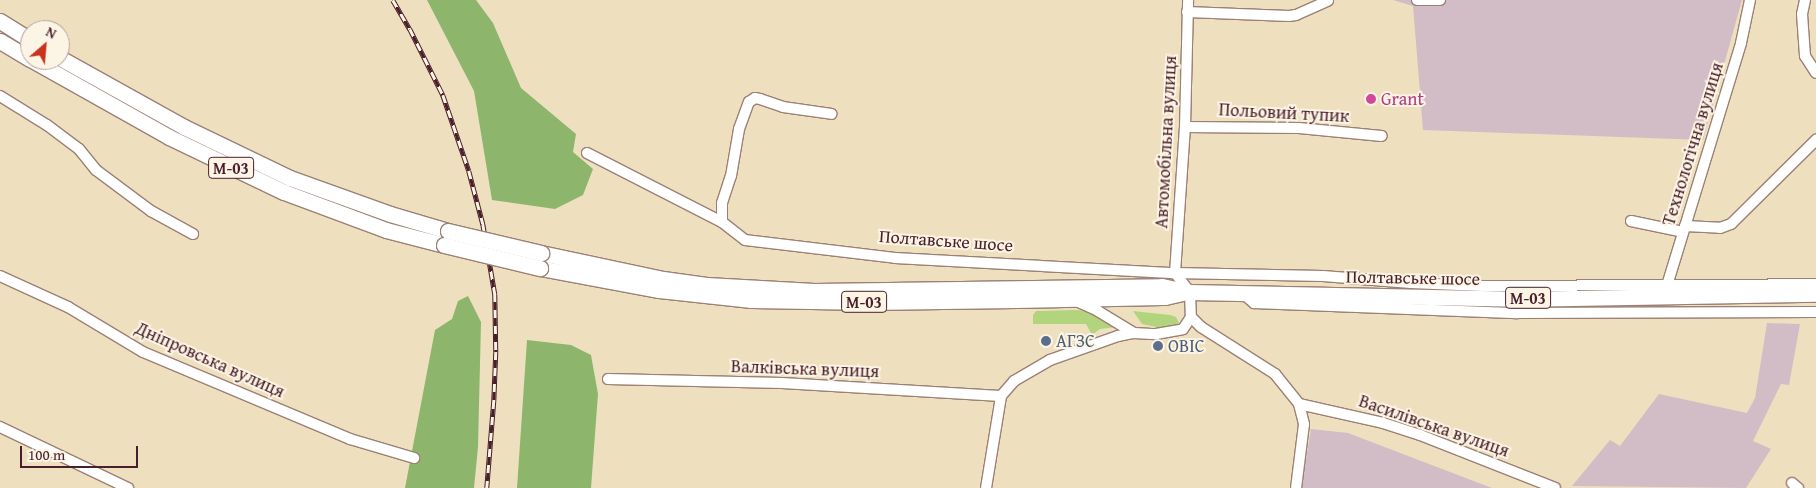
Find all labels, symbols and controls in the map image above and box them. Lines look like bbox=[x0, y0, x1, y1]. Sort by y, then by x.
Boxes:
north arrow bbox=[20, 20, 70, 70]
text: N bbox=[43, 21, 60, 44]
street label: Автомобільна вулиця bbox=[1151, 55, 1181, 229]
street label: Технологічна вулиця bbox=[1658, 60, 1728, 228]
place label: Grant bbox=[1381, 88, 1424, 110]
marker: Grant bbox=[1365, 93, 1377, 105]
street label: Польовий тупик bbox=[1218, 99, 1350, 127]
road number: М-03 bbox=[207, 154, 255, 182]
street label: Полтавське шосе bbox=[878, 226, 1014, 256]
street label: Полтавське шосе bbox=[1346, 266, 1480, 290]
road number: М-03 bbox=[1504, 284, 1552, 312]
road number: М-03 bbox=[840, 288, 888, 316]
street label: Дніпровська вулиця bbox=[132, 317, 288, 403]
place label: АГЗС bbox=[1056, 330, 1095, 352]
marker: АГЗС bbox=[1040, 335, 1052, 347]
place label: ОВІС bbox=[1168, 335, 1204, 357]
marker: ОВІС bbox=[1152, 340, 1164, 352]
street label: Валківська вулиця bbox=[731, 356, 879, 382]
street label: Василівська вулиця bbox=[1356, 390, 1512, 462]
scale bar bbox=[22, 436, 140, 468]
text: 100 m bbox=[28, 444, 65, 465]

